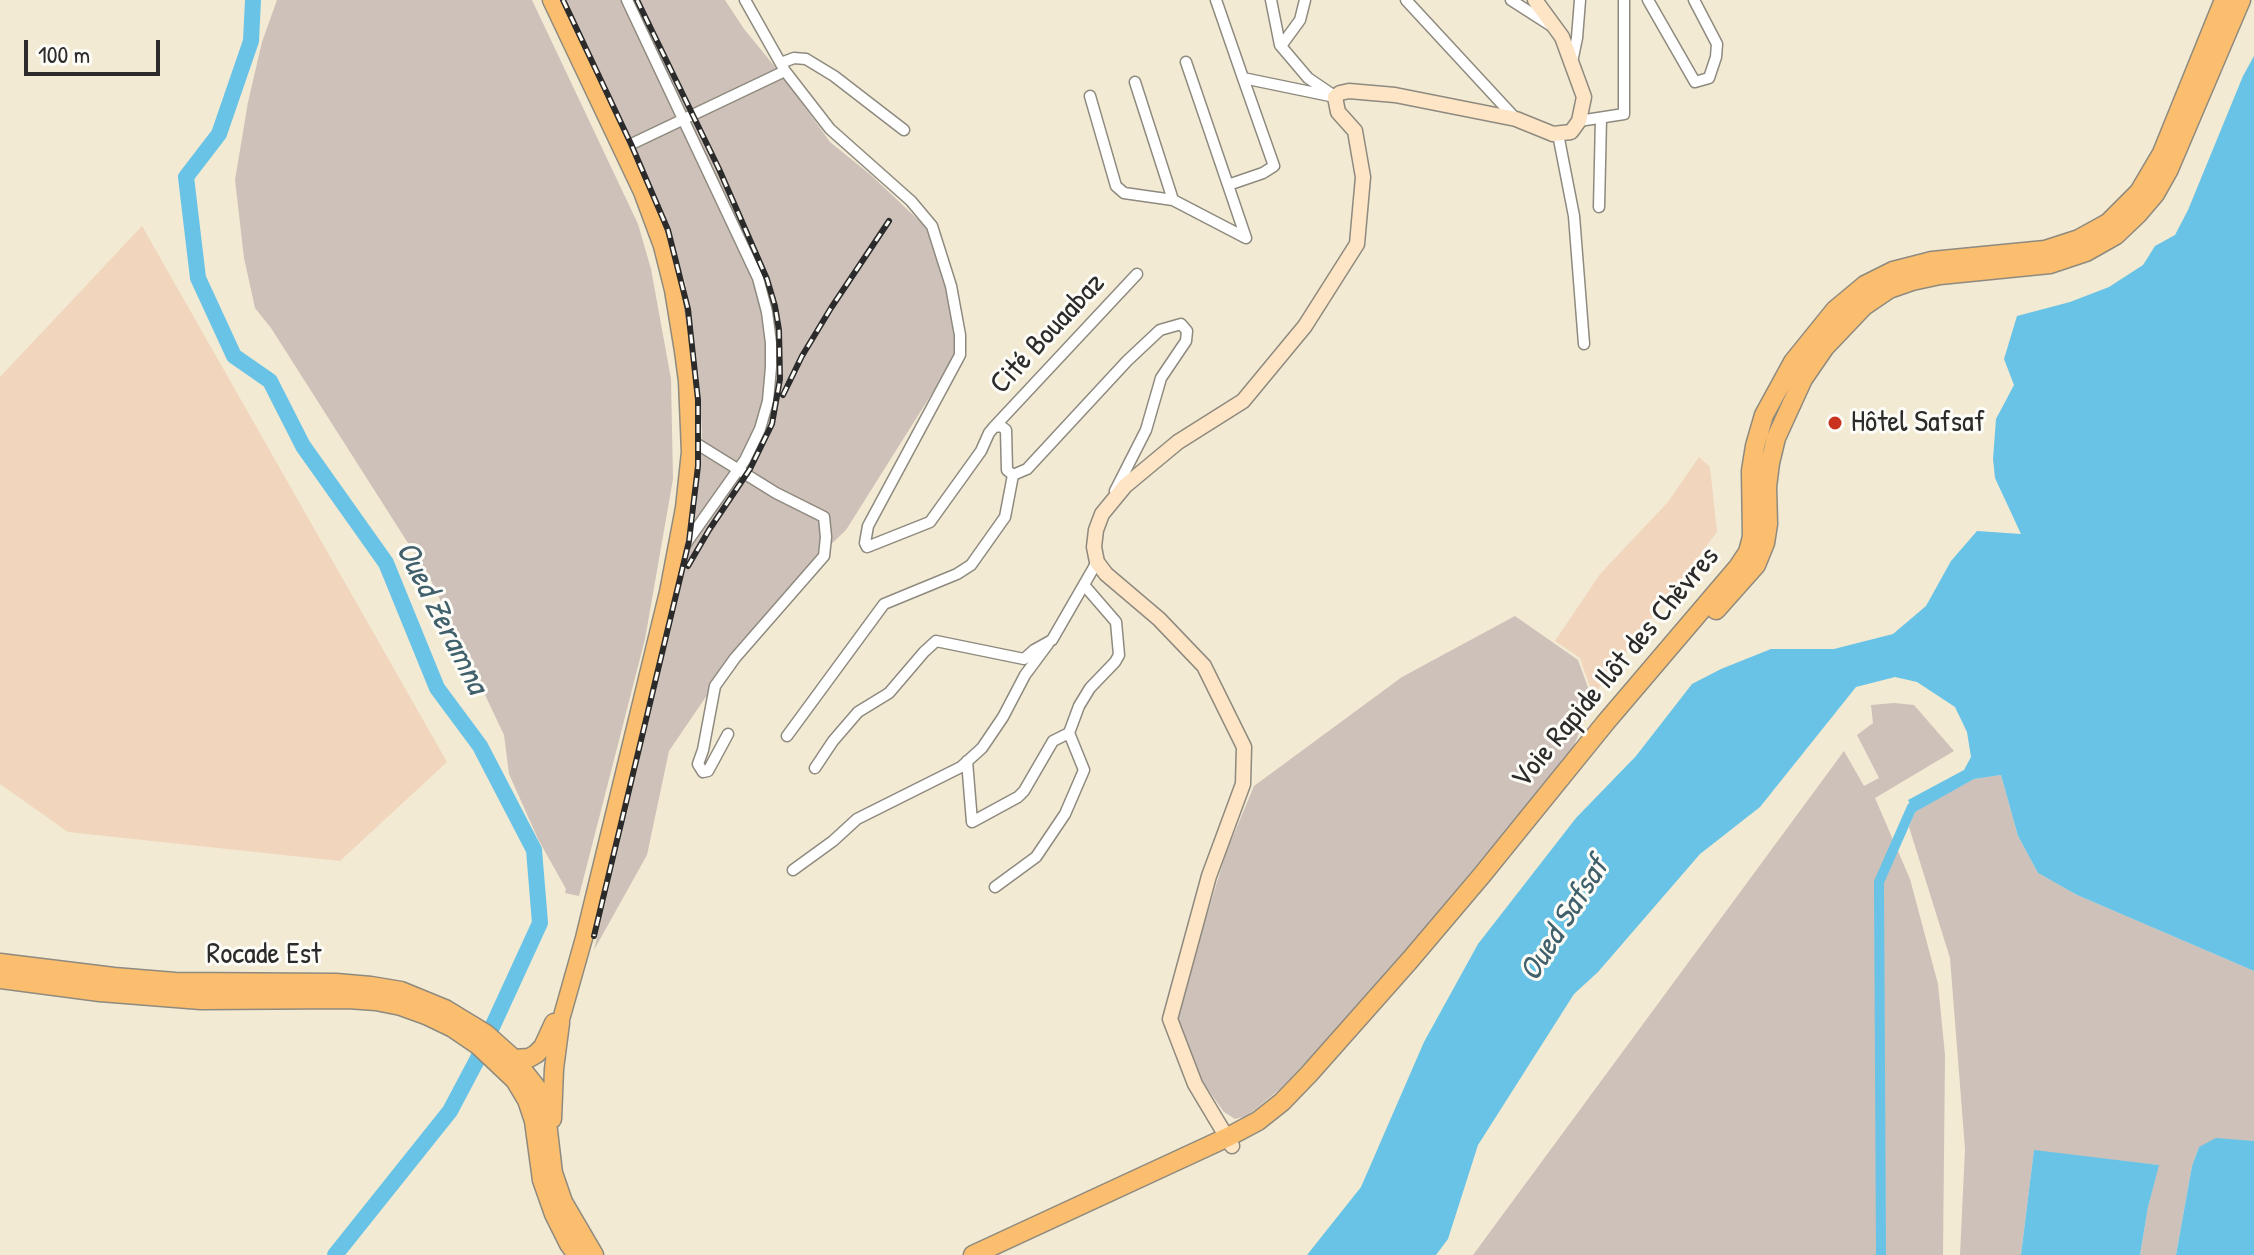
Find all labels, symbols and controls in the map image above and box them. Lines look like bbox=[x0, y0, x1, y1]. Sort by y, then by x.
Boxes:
scale bar bbox=[28, 24, 164, 74]
text: 100 m bbox=[38, 38, 90, 70]
street label: Cité Bouaabaz bbox=[983, 266, 1113, 402]
place label: Hôtel Safsaf bbox=[1851, 405, 1985, 441]
marker: Hôtel Safsaf bbox=[1826, 414, 1844, 432]
water label: Oued Zeramna bbox=[386, 535, 496, 701]
street label: Voie Rapide Ilôt des Chèvres bbox=[1504, 540, 1728, 796]
water label: Oued Safsaf bbox=[1512, 851, 1618, 989]
street label: Rocade Est bbox=[207, 937, 321, 973]

